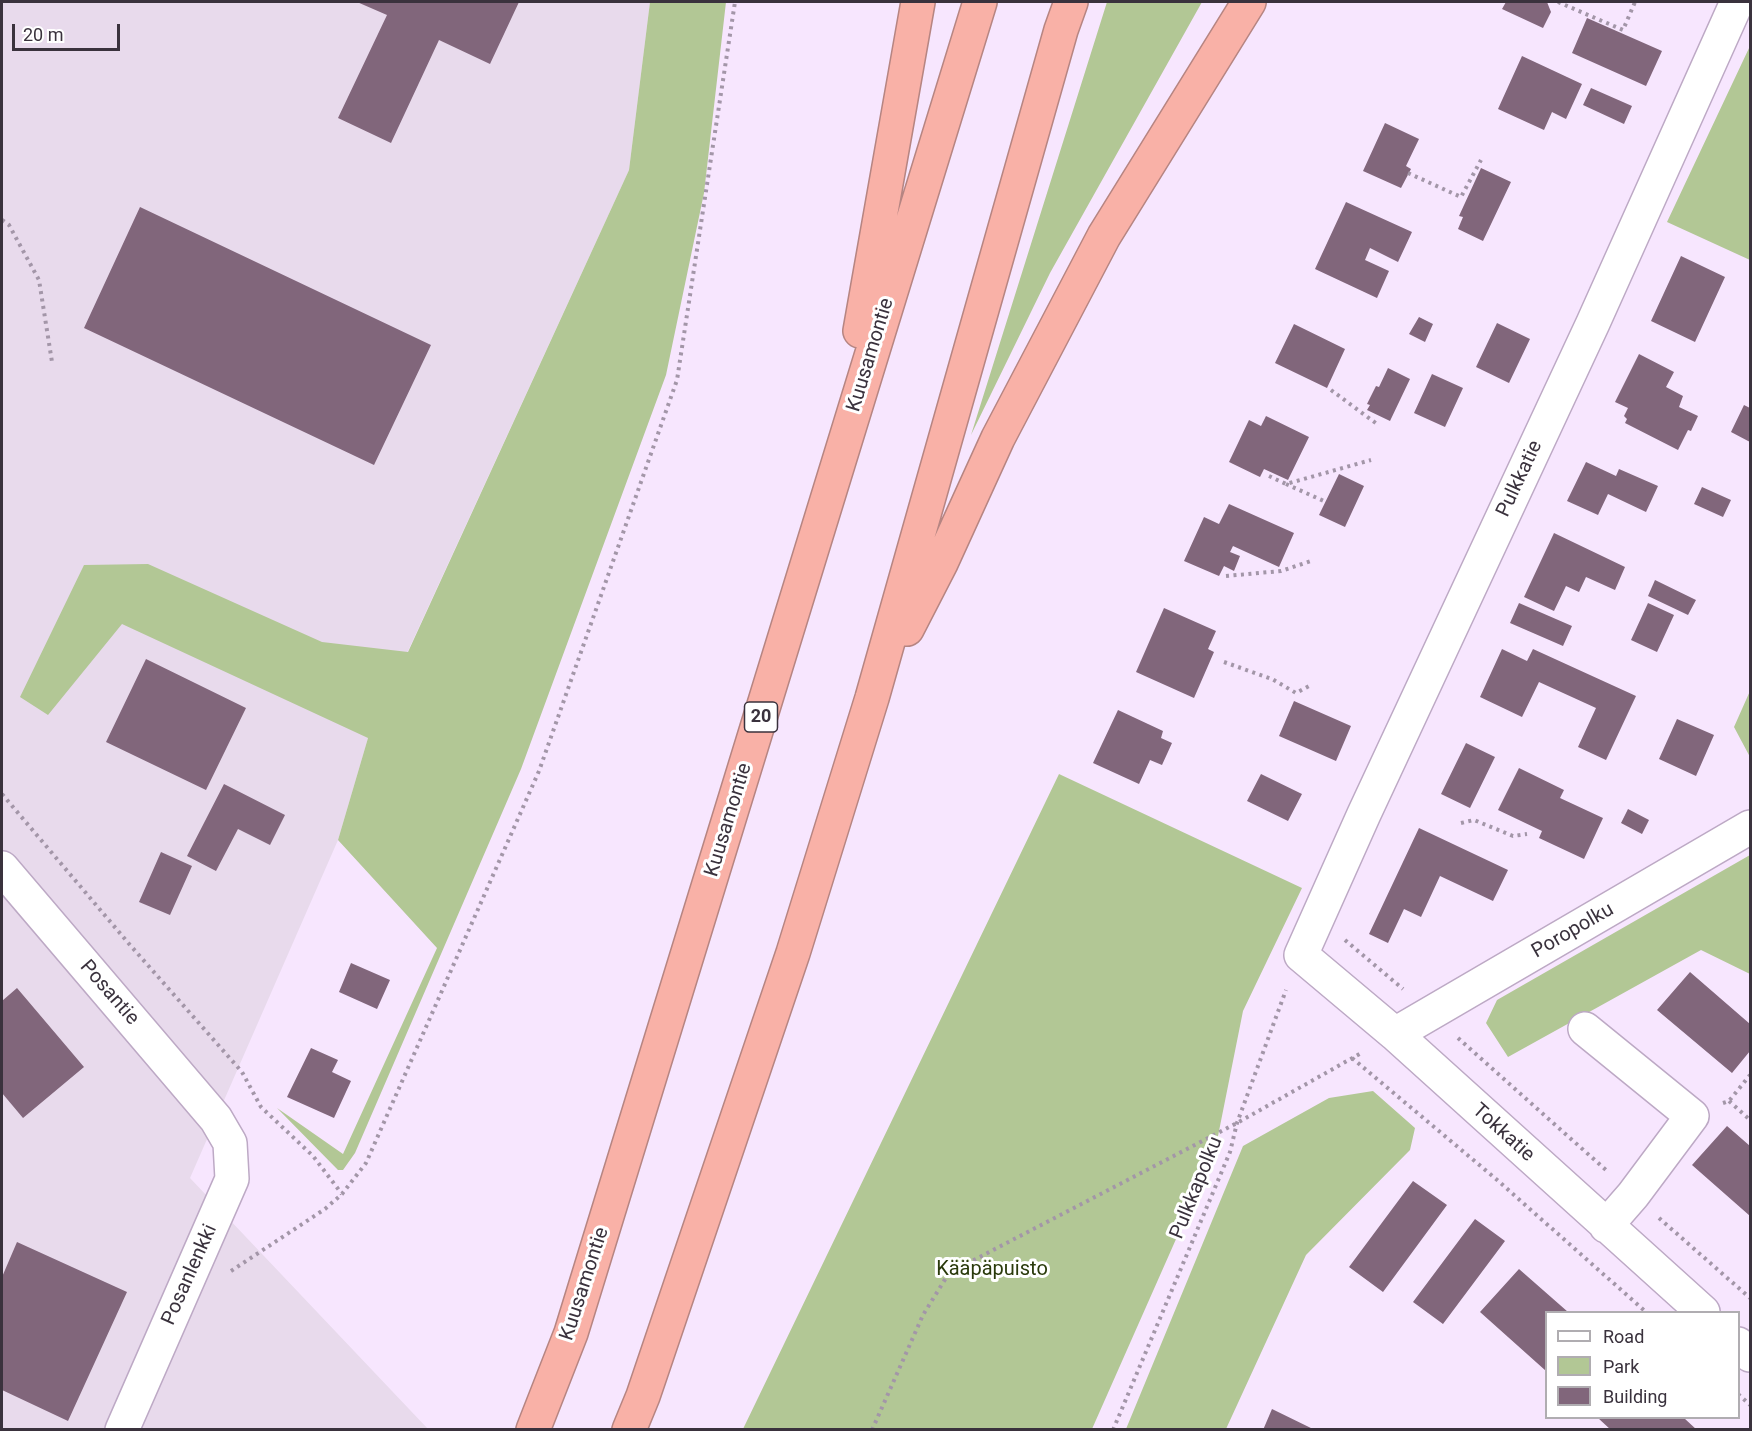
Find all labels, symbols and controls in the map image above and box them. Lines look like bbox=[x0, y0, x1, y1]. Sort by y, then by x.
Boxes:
scale bar bbox=[15, 12, 123, 50]
text: 20 m bbox=[23, 24, 63, 45]
street label: Kuusamontie bbox=[842, 295, 900, 415]
street label: Pulkkatie bbox=[1492, 437, 1548, 521]
road number: 20 bbox=[744, 702, 777, 732]
street label: Kuusamontie bbox=[700, 760, 758, 880]
street label: Poropolku bbox=[1528, 898, 1618, 964]
street label: Posantie bbox=[74, 956, 144, 1030]
street label: Tokkatie bbox=[1467, 1099, 1539, 1167]
street label: Pulkkapolku bbox=[1166, 1133, 1228, 1243]
street label: Posanlenkki bbox=[157, 1221, 223, 1329]
street label: Kuusamontie bbox=[555, 1224, 615, 1344]
park label: Kääpäpuisto bbox=[936, 1258, 1048, 1282]
legend bbox=[1545, 1311, 1740, 1419]
text: Road bbox=[1603, 1326, 1644, 1347]
text: Park bbox=[1603, 1356, 1639, 1377]
text: Building bbox=[1603, 1386, 1667, 1407]

